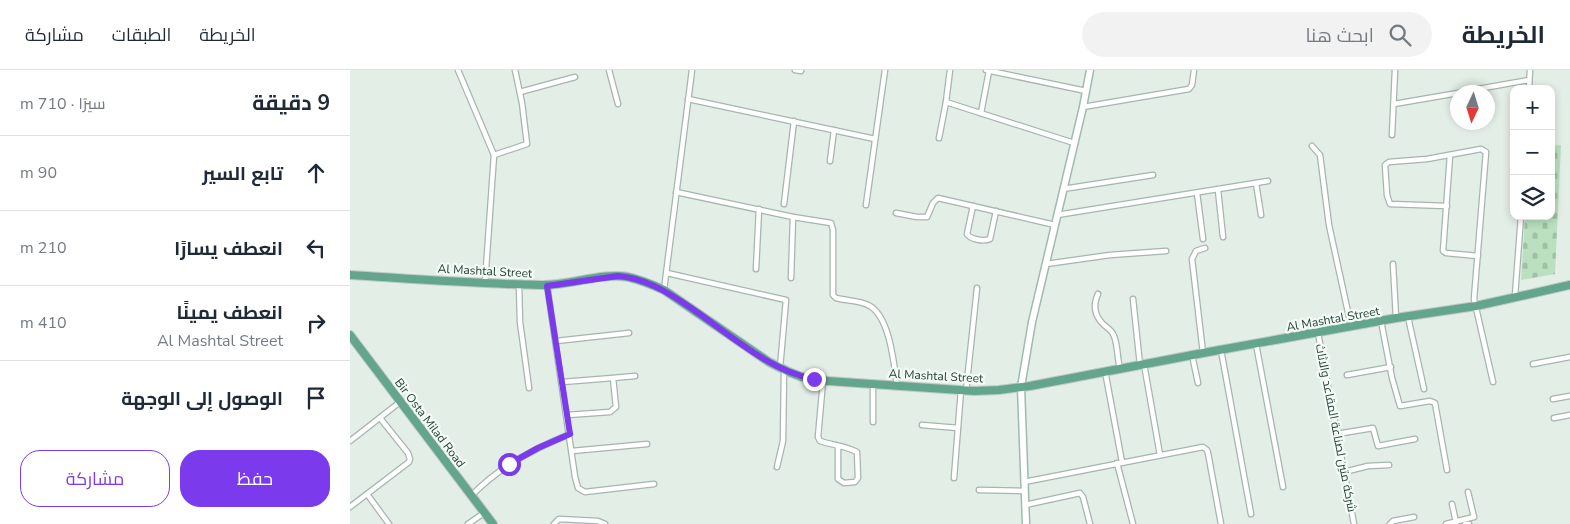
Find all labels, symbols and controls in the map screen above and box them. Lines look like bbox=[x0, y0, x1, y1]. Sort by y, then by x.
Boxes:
search box bbox=[1082, 12, 1432, 57]
text: الخريطة bbox=[1462, 19, 1545, 51]
icon: search bbox=[1386, 21, 1414, 49]
text: مشاركة bbox=[25, 23, 84, 47]
text: الطبقات bbox=[112, 23, 171, 47]
text: الخريطة bbox=[199, 23, 256, 47]
text: ابحث هنا bbox=[1305, 23, 1374, 49]
north arrow bbox=[1450, 85, 1495, 130]
map controls bbox=[1510, 85, 1555, 220]
button: + bbox=[1510, 85, 1555, 130]
text: 9 دقيقة bbox=[252, 89, 330, 117]
text: سيرًا · 710 m bbox=[20, 93, 106, 115]
button: − bbox=[1510, 130, 1555, 175]
icon: ahead bbox=[302, 159, 330, 187]
text: تابع السير bbox=[202, 161, 283, 187]
text: 90 m bbox=[20, 162, 57, 184]
button: layers bbox=[1510, 175, 1555, 220]
icon: left bbox=[302, 234, 330, 262]
text: انعطف يسارًا bbox=[174, 236, 283, 262]
text: 210 m bbox=[20, 237, 67, 259]
street label: Al Mashtal Street bbox=[437, 261, 533, 282]
text: انعطف يمينًا bbox=[177, 300, 283, 326]
street label: Al Mashtal Street bbox=[1285, 303, 1382, 335]
icon: right bbox=[302, 309, 330, 337]
text: 410 m bbox=[20, 312, 67, 334]
text: Al Mashtal Street bbox=[157, 330, 283, 352]
street label: شركة متين لصناعة المقاعد والاثاث bbox=[1312, 343, 1360, 513]
street label: Al Mashtal Street bbox=[888, 366, 984, 387]
route end bbox=[803, 368, 826, 391]
street label: Bir Osta Milad Road bbox=[391, 375, 469, 471]
icon: arrive bbox=[302, 384, 330, 412]
text: الوصول إلى الوجهة bbox=[121, 386, 283, 412]
button: مشاركة bbox=[20, 450, 170, 507]
button: حفظ bbox=[180, 450, 330, 507]
route start bbox=[498, 453, 521, 476]

